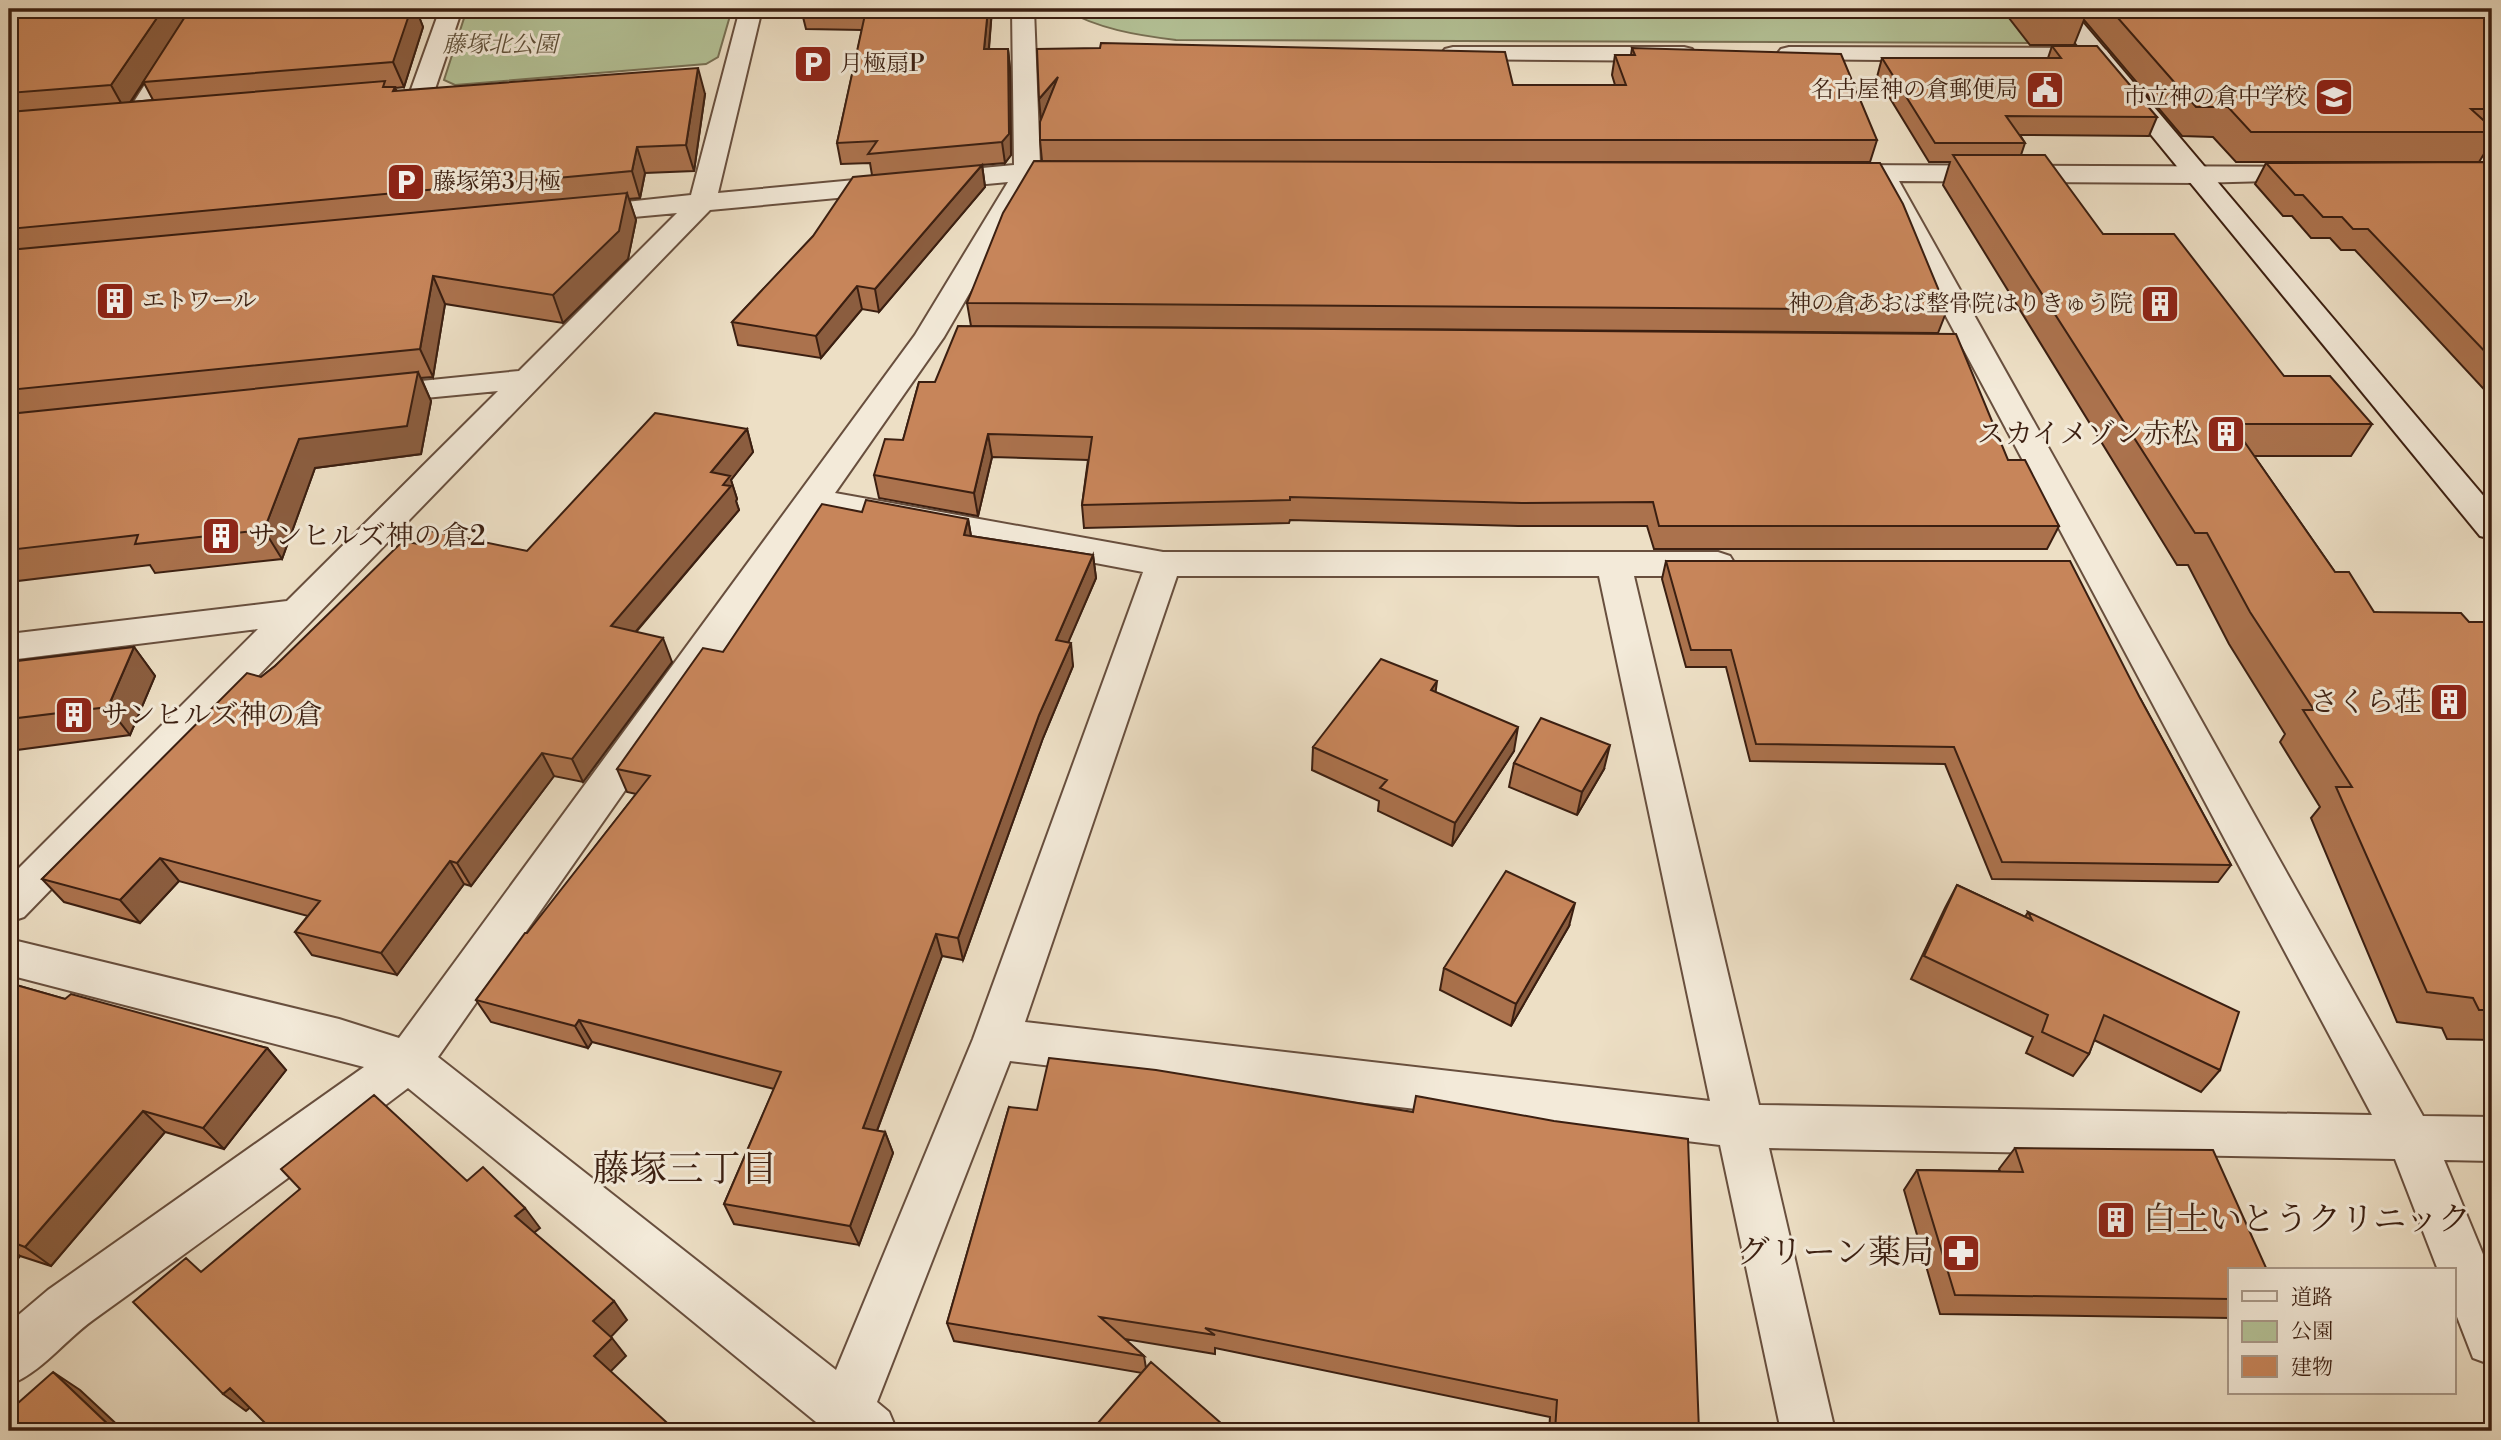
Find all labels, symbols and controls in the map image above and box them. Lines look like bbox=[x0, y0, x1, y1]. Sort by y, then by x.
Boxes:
park label: 藤塚北公園 bbox=[443, 31, 562, 59]
parking icon: 月極扇P bbox=[792, 43, 834, 85]
place label: 月極扇P bbox=[840, 50, 925, 78]
public building icon: 名古屋神の倉郵便局 bbox=[2024, 69, 2066, 111]
place label: 名古屋神の倉郵便局 bbox=[1811, 76, 2018, 104]
school or university icon: 市立神の倉中学校 bbox=[2313, 76, 2355, 118]
place label: 市立神の倉中学校 bbox=[2123, 83, 2307, 111]
parking icon: 藤塚第3月極 bbox=[385, 161, 427, 203]
place label: 藤塚第3月極 bbox=[433, 168, 561, 196]
building icon: エトワール bbox=[94, 280, 136, 322]
building icon: 神の倉あおば整骨院はりきゅう院 bbox=[2139, 283, 2181, 325]
place label: エトワール bbox=[142, 287, 257, 315]
place label: 神の倉あおば整骨院はりきゅう院 bbox=[1788, 290, 2133, 318]
building icon: スカイメゾン赤松 bbox=[2205, 413, 2247, 455]
place label: スカイメゾン赤松 bbox=[1977, 417, 2199, 452]
building icon: サンヒルズ神の倉2 bbox=[200, 515, 242, 557]
place label: サンヒルズ神の倉2 bbox=[248, 519, 486, 554]
building icon: さくら荘 bbox=[2428, 681, 2470, 723]
place label: さくら荘 bbox=[2310, 685, 2422, 720]
building icon: サンヒルズ神の倉 bbox=[53, 694, 95, 736]
place label: サンヒルズ神の倉 bbox=[101, 698, 323, 733]
district label: 藤塚三丁目 bbox=[593, 1147, 778, 1193]
building icon: 白土いとうクリニック bbox=[2095, 1199, 2137, 1241]
place label: 白土いとうクリニック bbox=[2143, 1200, 2471, 1241]
pharmacy icon: グリーン薬局 bbox=[1940, 1232, 1982, 1274]
place label: グリーン薬局 bbox=[1737, 1233, 1934, 1274]
legend bbox=[2228, 1268, 2456, 1394]
text: 道路 bbox=[2291, 1285, 2333, 1311]
text: 公園 bbox=[2291, 1319, 2333, 1345]
text: 建物 bbox=[2291, 1355, 2333, 1381]

